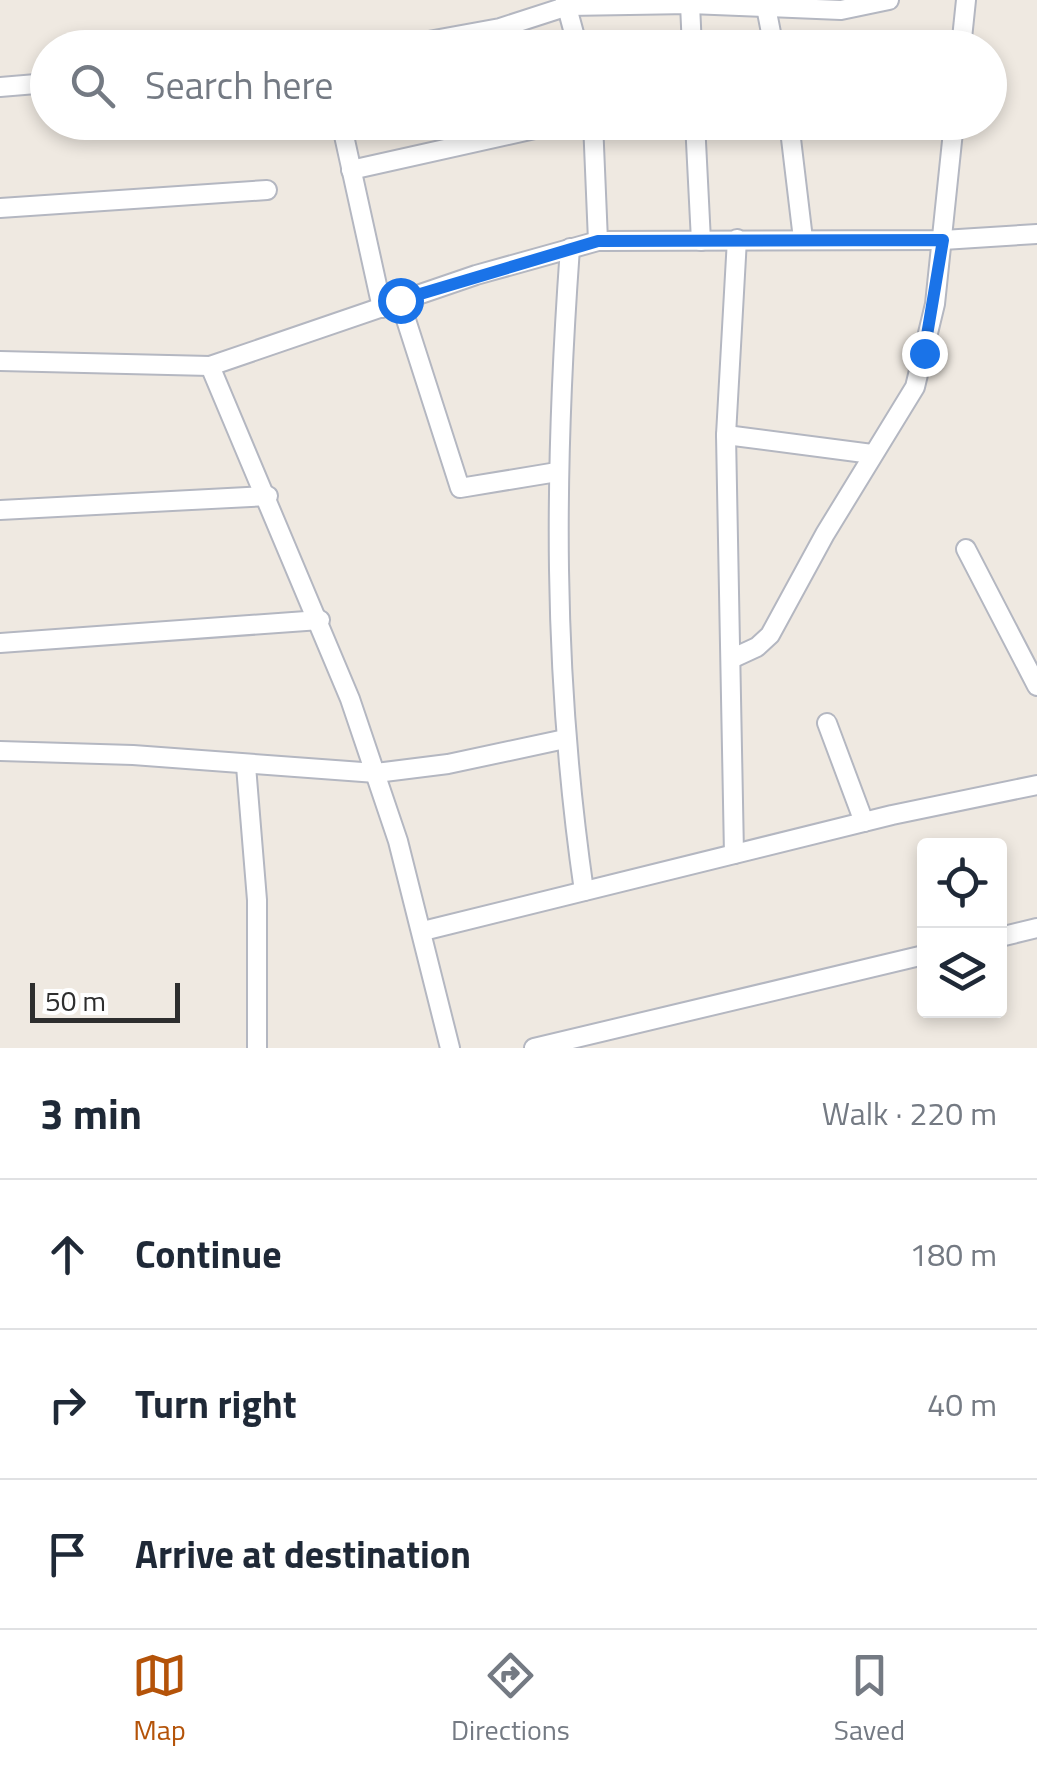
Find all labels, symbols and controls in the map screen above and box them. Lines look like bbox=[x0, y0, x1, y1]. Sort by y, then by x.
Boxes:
search box bbox=[30, 30, 1007, 140]
text: Search here bbox=[145, 56, 333, 114]
icon: search bbox=[65, 58, 120, 113]
route start bbox=[378, 278, 424, 324]
route end bbox=[902, 331, 948, 377]
map controls bbox=[917, 838, 1007, 1018]
button: locate bbox=[917, 838, 1007, 928]
button: layers bbox=[917, 928, 1007, 1018]
scale bar bbox=[30, 978, 180, 1023]
text: 50 m bbox=[45, 979, 106, 1022]
text: 3 min bbox=[40, 1081, 142, 1145]
text: Walk · 220 m bbox=[822, 1089, 997, 1137]
text: Continue bbox=[135, 1225, 282, 1283]
icon: ahead bbox=[40, 1227, 95, 1282]
text: 180 m bbox=[909, 1230, 997, 1278]
text: Turn right bbox=[135, 1375, 297, 1433]
icon: right bbox=[40, 1377, 95, 1432]
text: 40 m bbox=[927, 1380, 997, 1428]
text: Arrive at destination bbox=[135, 1525, 471, 1583]
icon: arrive bbox=[40, 1527, 95, 1582]
tab: Map bbox=[132, 1648, 187, 1751]
tab: Directions bbox=[451, 1648, 570, 1751]
tab: Saved bbox=[834, 1648, 905, 1751]

